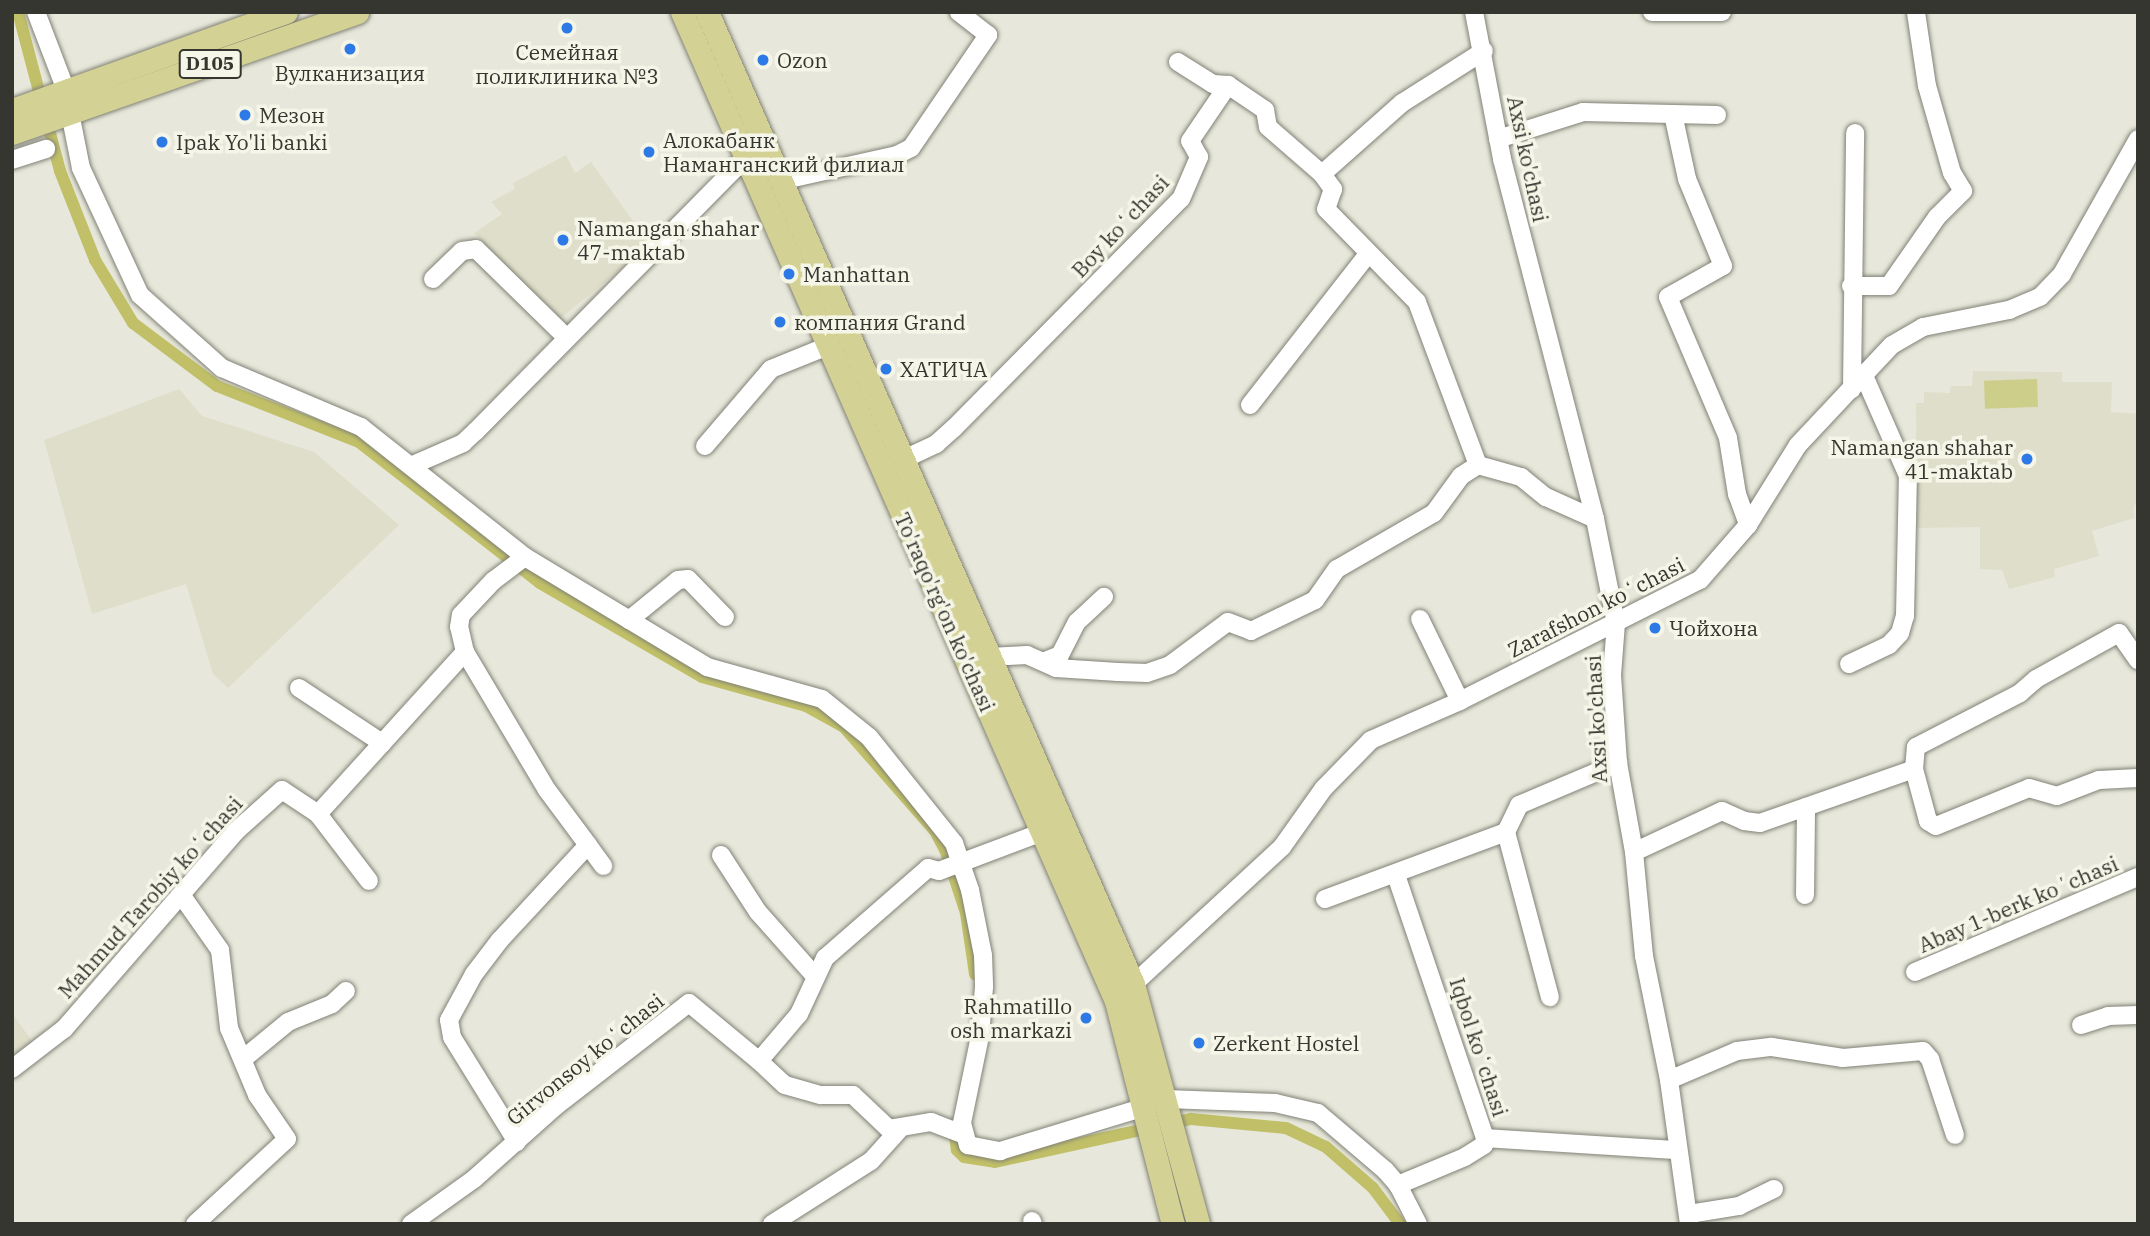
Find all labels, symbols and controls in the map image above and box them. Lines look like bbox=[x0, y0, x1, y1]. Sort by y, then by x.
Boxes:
marker: Семейная поликлиника №3 bbox=[559, 20, 575, 36]
place label: Семейная поликлиника №3 bbox=[475, 39, 659, 89]
marker: Вулканизация bbox=[342, 41, 358, 57]
place label: Ozon bbox=[777, 47, 828, 73]
road number: D105 bbox=[178, 48, 242, 80]
marker: Ozon bbox=[755, 52, 771, 68]
place label: Вулканизация bbox=[275, 60, 425, 86]
street label: Axsi ko'chasi bbox=[1502, 94, 1554, 224]
place label: Мезон bbox=[259, 102, 325, 128]
marker: Мезон bbox=[237, 107, 253, 123]
place label: Алокабанк Наманганский филиал bbox=[663, 127, 904, 177]
place label: Ipak Yo'li banki bbox=[176, 129, 328, 155]
marker: Ipak Yo'li banki bbox=[154, 134, 170, 150]
marker: Алокабанк Наманганский филиал bbox=[641, 144, 657, 160]
street label: Boy koʻchasi bbox=[1066, 170, 1174, 282]
place label: Namangan shahar 47-maktab bbox=[577, 215, 759, 265]
marker: Namangan shahar 47-maktab bbox=[555, 232, 571, 248]
place label: Manhattan bbox=[803, 261, 910, 287]
marker: Manhattan bbox=[781, 266, 797, 282]
place label: компания Grand bbox=[794, 309, 966, 335]
marker: компания Grand bbox=[772, 314, 788, 330]
place label: ХАТИЧА bbox=[900, 356, 987, 382]
marker: ХАТИЧА bbox=[878, 361, 894, 377]
place label: Namangan shahar 41-maktab bbox=[1831, 434, 2013, 484]
marker: Namangan shahar 41-maktab bbox=[2019, 451, 2035, 467]
street label: To'raqo'rg'on ko'chasi bbox=[890, 509, 1000, 715]
street label: Zarafshon koʻchasi bbox=[1503, 552, 1689, 662]
place label: Чойхона bbox=[1669, 615, 1758, 641]
marker: Чойхона bbox=[1647, 620, 1663, 636]
street label: Axsi ko'chasi bbox=[1580, 654, 1612, 784]
street label: Mahmud Tarobiy koʻchasi bbox=[53, 791, 247, 1003]
street label: Аbay 1-berk koʼchasi bbox=[1914, 850, 2122, 958]
street label: Iqbol koʻchasi bbox=[1445, 975, 1513, 1119]
street label: Girvonsoy koʻchasi bbox=[501, 988, 669, 1130]
place label: Rahmatillo osh markazi bbox=[950, 993, 1072, 1043]
marker: Rahmatillo osh markazi bbox=[1078, 1010, 1094, 1026]
place label: Zerkent Hostel bbox=[1213, 1030, 1359, 1056]
marker: Zerkent Hostel bbox=[1191, 1035, 1207, 1051]

